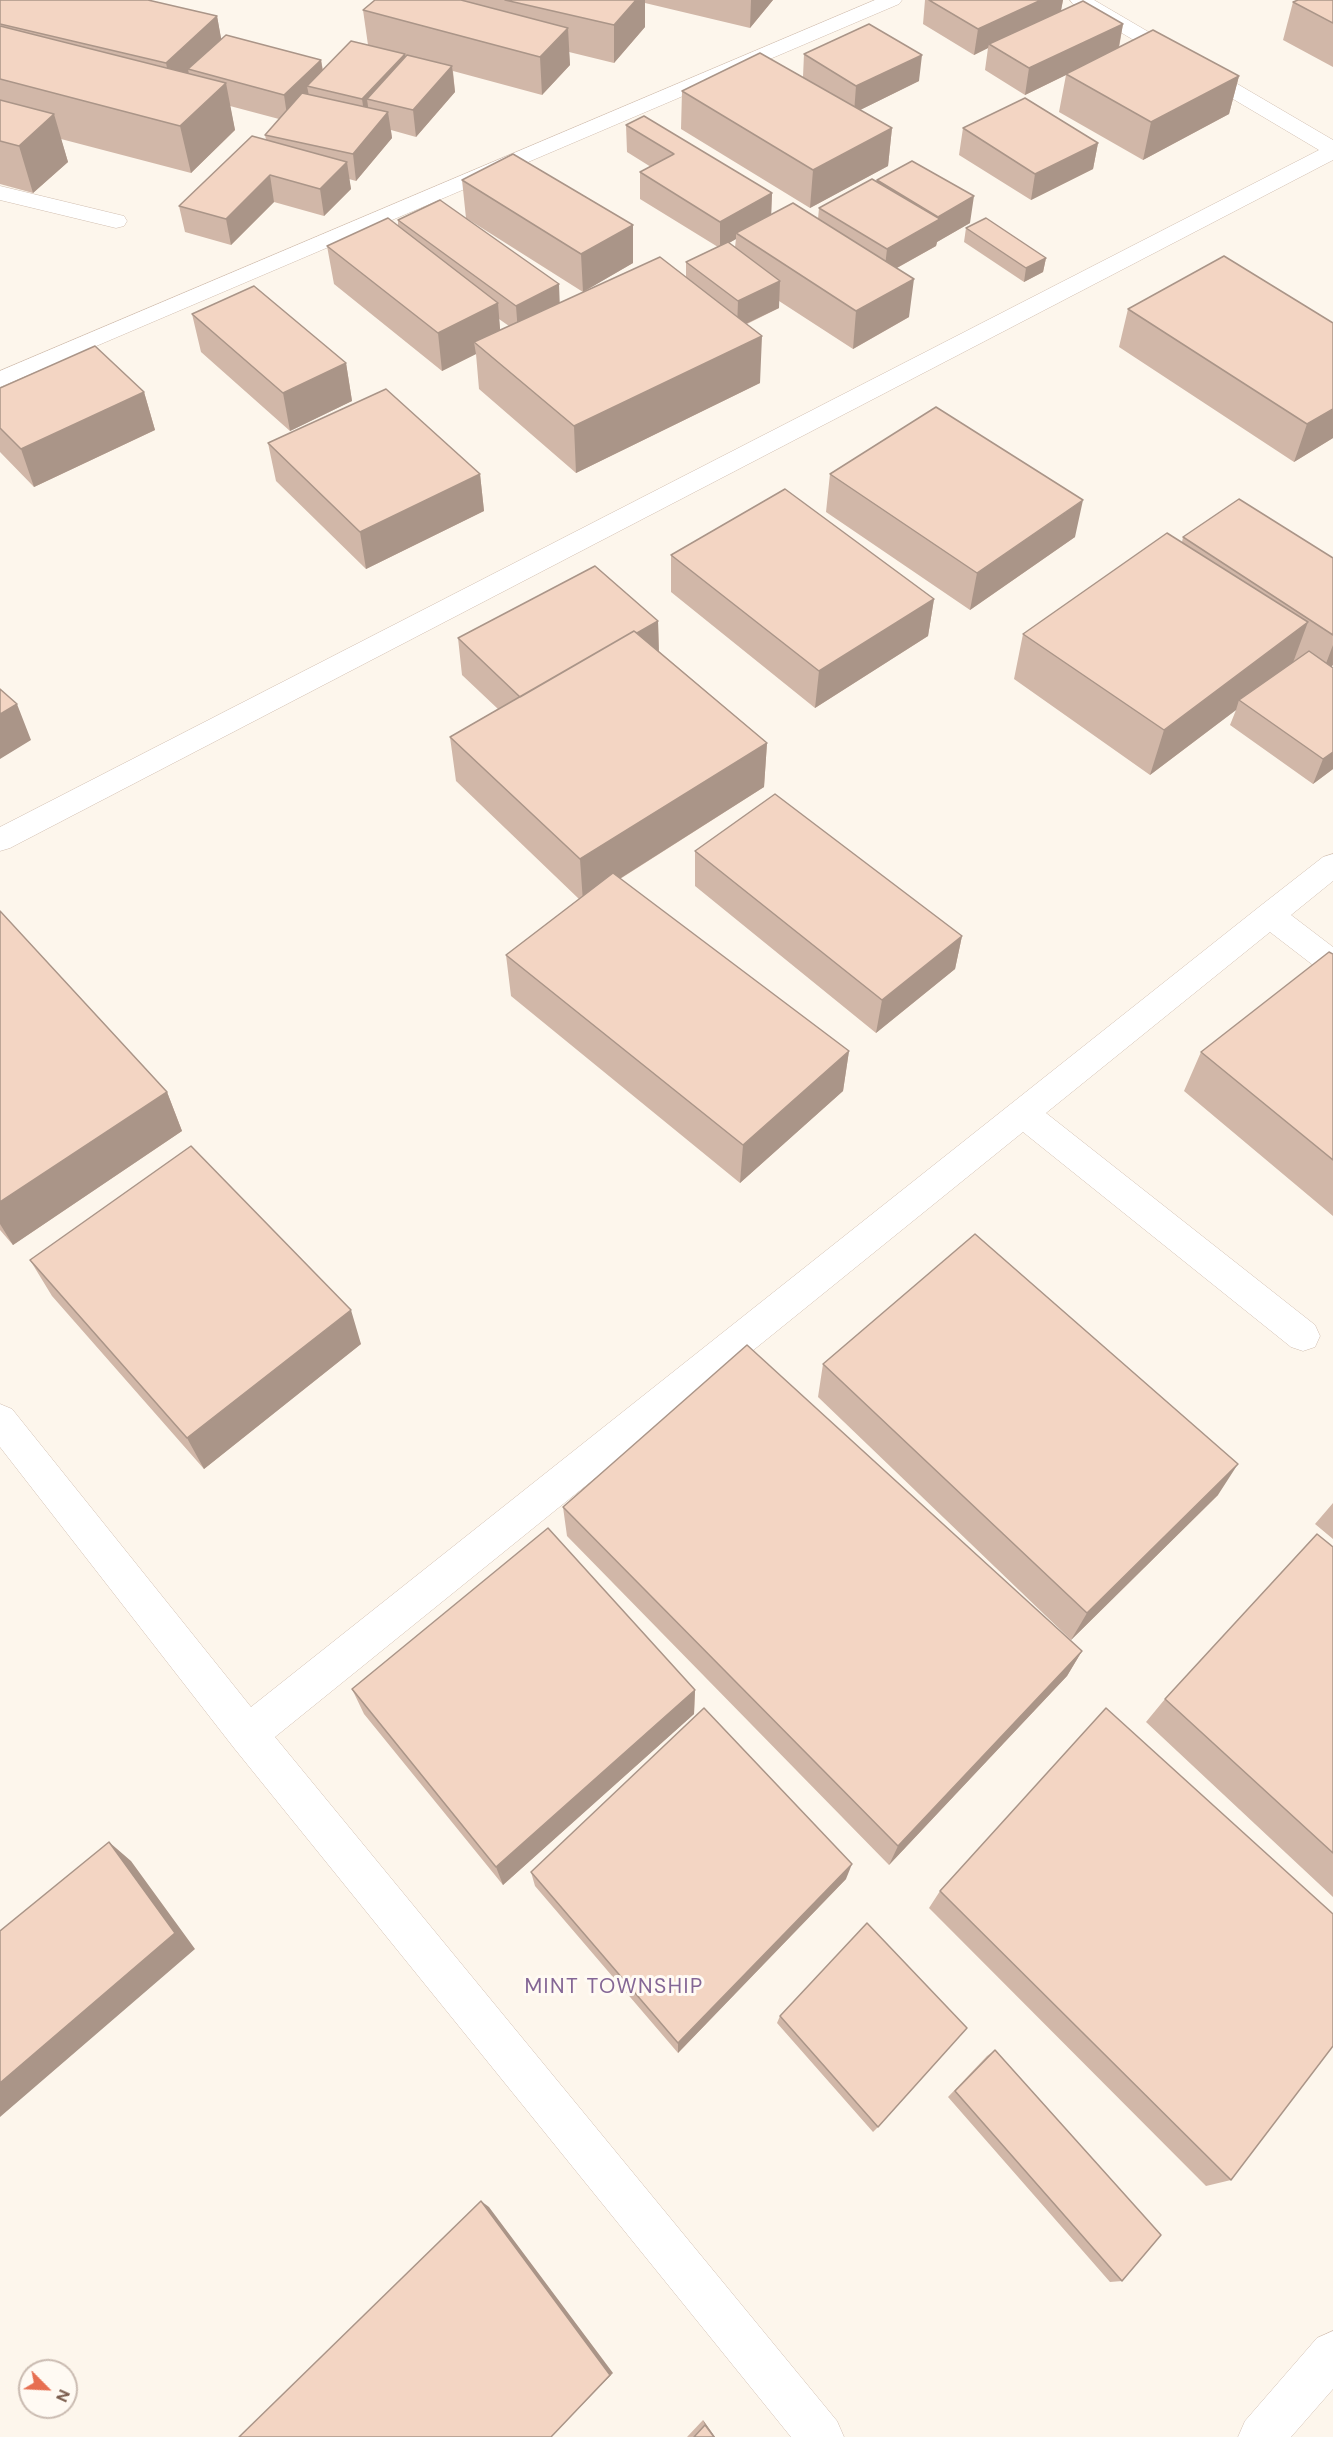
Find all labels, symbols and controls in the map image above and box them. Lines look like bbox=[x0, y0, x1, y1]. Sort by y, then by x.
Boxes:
district label: MINT TOWNSHIP bbox=[524, 1974, 704, 2000]
north arrow bbox=[18, 2359, 78, 2419]
text: N bbox=[51, 2386, 75, 2405]

